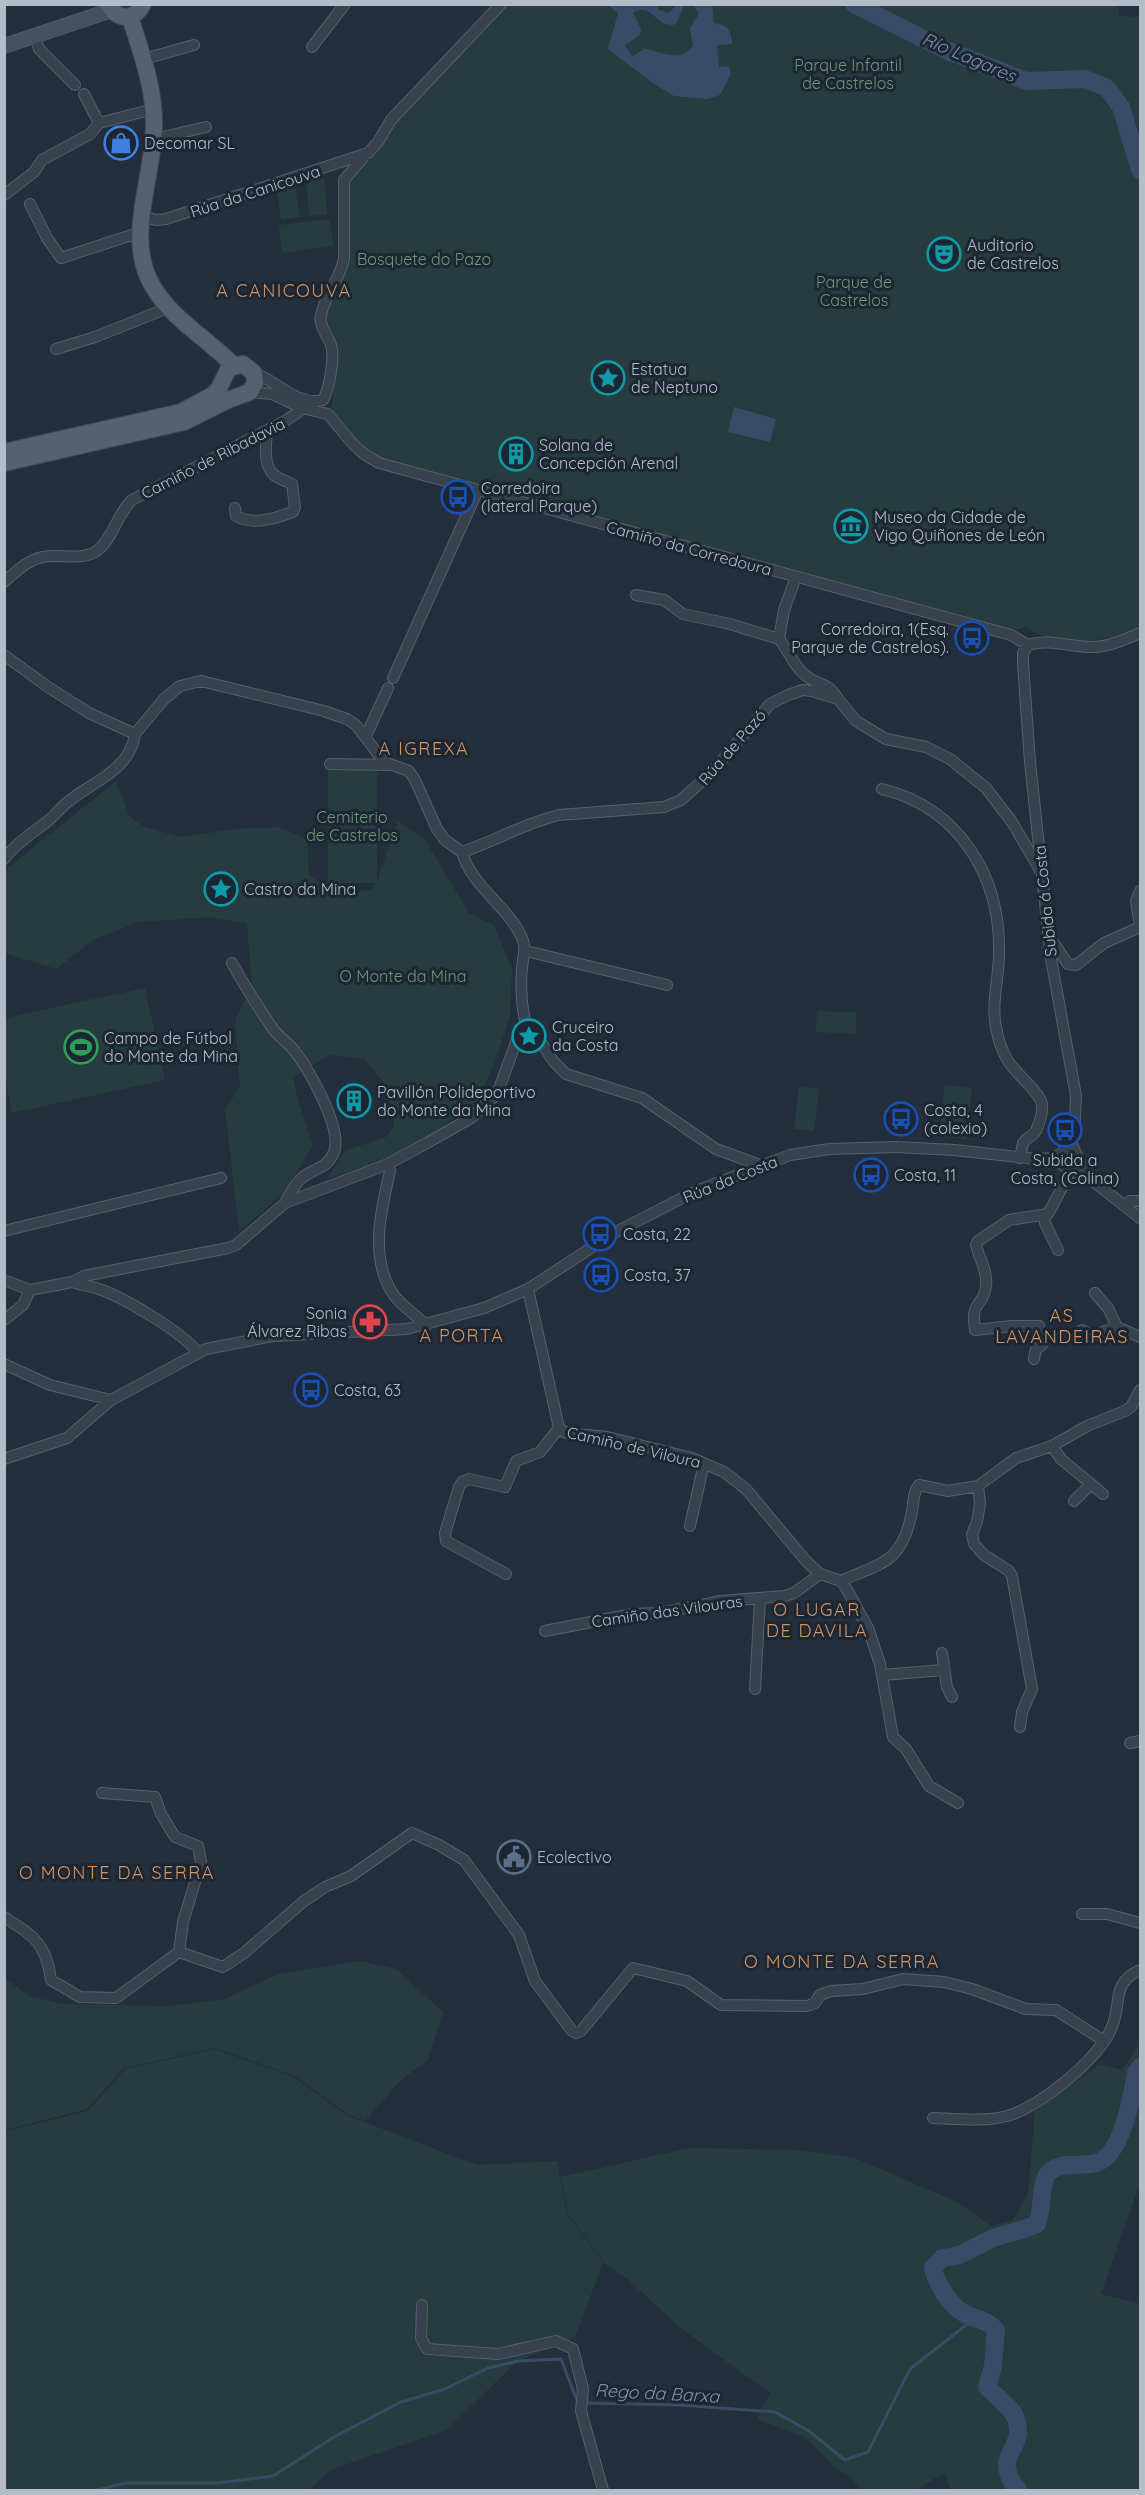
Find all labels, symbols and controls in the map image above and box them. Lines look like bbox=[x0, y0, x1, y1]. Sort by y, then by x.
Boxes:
water label: Río Lagares bbox=[919, 27, 1021, 88]
park label: Parque Infantil de Castrelos bbox=[794, 55, 902, 93]
shop icon: Decomar SL bbox=[103, 125, 139, 161]
place label: Decomar SL bbox=[144, 133, 235, 153]
street label: Rúa da Canicouva bbox=[187, 161, 323, 221]
place label: Auditorio de Castrelos bbox=[967, 235, 1059, 273]
theatre icon: Auditorio de Castrelos bbox=[926, 236, 962, 272]
park label: Bosquete do Pazo bbox=[357, 249, 491, 269]
park label: Parque de Castrelos bbox=[816, 272, 892, 310]
district label: A CANICOUVA bbox=[216, 279, 352, 302]
place label: Estatua de Neptuno bbox=[631, 359, 718, 397]
place icon: Estatua de Neptuno bbox=[590, 360, 626, 396]
street label: Camiño de Ribadavia bbox=[138, 413, 288, 503]
place label: Solana de Concepción Arenal bbox=[539, 435, 678, 473]
building icon: Solana de Concepción Arenal bbox=[498, 436, 534, 472]
place label: Corredoira (lateral Parque) bbox=[481, 478, 597, 516]
bus stop icon: Corredoira (lateral Parque) bbox=[440, 479, 476, 515]
place label: Museo da Cidade de Vigo Quiñones de León bbox=[874, 507, 1045, 545]
museum icon: Museo da Cidade de Vigo Quiñones de León bbox=[833, 508, 869, 544]
street label: Camiño da Corredoura bbox=[604, 516, 774, 580]
place label: Corredoira, 1(Esq. Parque de Castrelos). bbox=[791, 619, 949, 657]
bus stop icon: Corredoira, 1(Esq. Parque de Castrelos). bbox=[954, 620, 990, 656]
street label: Rúa de Pazó bbox=[694, 705, 770, 789]
district label: A IGREXA bbox=[379, 737, 469, 760]
park label: Cemiterio de Castrelos bbox=[306, 807, 398, 845]
street label: Subida á Costa bbox=[1029, 844, 1061, 958]
place icon: Castro da Mina bbox=[203, 871, 239, 907]
place label: Castro da Mina bbox=[244, 879, 356, 899]
park label: O Monte da Mina bbox=[340, 966, 466, 986]
place label: Cruceiro da Costa bbox=[552, 1017, 619, 1055]
place icon: Cruceiro da Costa bbox=[511, 1018, 547, 1054]
place label: Campo de Fútbol do Monte da Mina bbox=[104, 1028, 238, 1066]
sports icon: Campo de Fútbol do Monte da Mina bbox=[63, 1029, 99, 1065]
place label: Pavillón Polideportivo do Monte da Mina bbox=[377, 1082, 536, 1120]
building icon: Pavillón Polideportivo do Monte da Mina bbox=[336, 1083, 372, 1119]
place label: Costa, 4 (colexio) bbox=[924, 1100, 987, 1138]
bus stop icon: Costa, 4 (colexio) bbox=[883, 1101, 919, 1137]
bus stop icon: Subida a Costa, (Colina) bbox=[1047, 1112, 1083, 1148]
place label: Subida a Costa, (Colina) bbox=[1011, 1150, 1119, 1188]
street label: Rúa da Costa bbox=[680, 1151, 780, 1207]
bus stop icon: Costa, 11 bbox=[853, 1157, 889, 1193]
place label: Costa, 11 bbox=[894, 1165, 956, 1185]
bus stop icon: Costa, 22 bbox=[582, 1216, 618, 1252]
place label: Costa, 22 bbox=[623, 1224, 691, 1244]
bus stop icon: Costa, 37 bbox=[583, 1257, 619, 1293]
place label: Costa, 37 bbox=[624, 1265, 691, 1285]
place label: Sonia Álvarez Ribas bbox=[247, 1303, 347, 1341]
pharmacy icon: Sonia Álvarez Ribas bbox=[352, 1304, 388, 1340]
district label: AS LAVANDEIRAS bbox=[995, 1304, 1129, 1348]
district label: A PORTA bbox=[420, 1324, 504, 1347]
bus stop icon: Costa, 63 bbox=[293, 1372, 329, 1408]
place label: Costa, 63 bbox=[334, 1380, 401, 1400]
street label: Camiño de Viloura bbox=[565, 1422, 703, 1472]
street label: Camiño das Vilouras bbox=[590, 1591, 744, 1631]
district label: O LUGAR DE DAVILA bbox=[766, 1598, 868, 1642]
public building icon: Ecolectivo bbox=[496, 1839, 532, 1875]
place label: Ecolectivo bbox=[537, 1847, 612, 1867]
district label: O MONTE DA SERRA bbox=[19, 1861, 215, 1884]
district label: O MONTE DA SERRA bbox=[744, 1950, 940, 1973]
water label: Rego da Barxa bbox=[594, 2378, 721, 2408]

